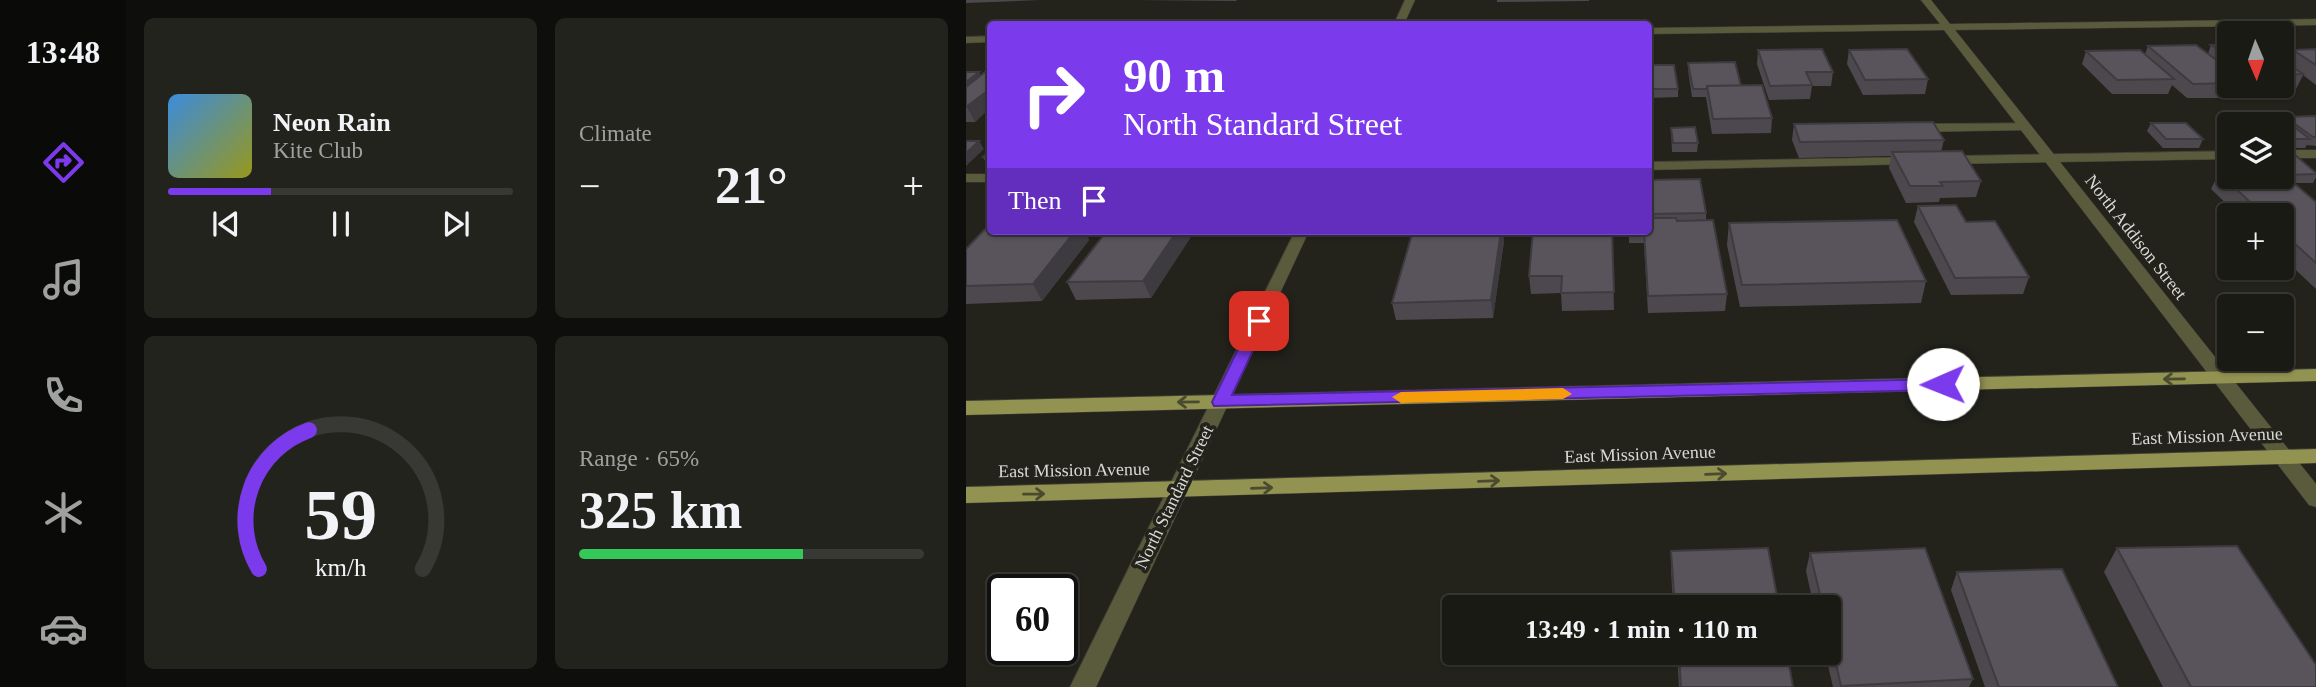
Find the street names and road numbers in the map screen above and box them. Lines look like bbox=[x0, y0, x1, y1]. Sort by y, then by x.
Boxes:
street label: North Addison Street bbox=[2081, 171, 2191, 303]
street label: North Standard Street bbox=[1131, 422, 1217, 572]
street label: East Mission Avenue bbox=[2131, 423, 2283, 449]
street label: East Mission Avenue bbox=[1564, 441, 1716, 467]
street label: East Mission Avenue bbox=[998, 459, 1150, 481]

